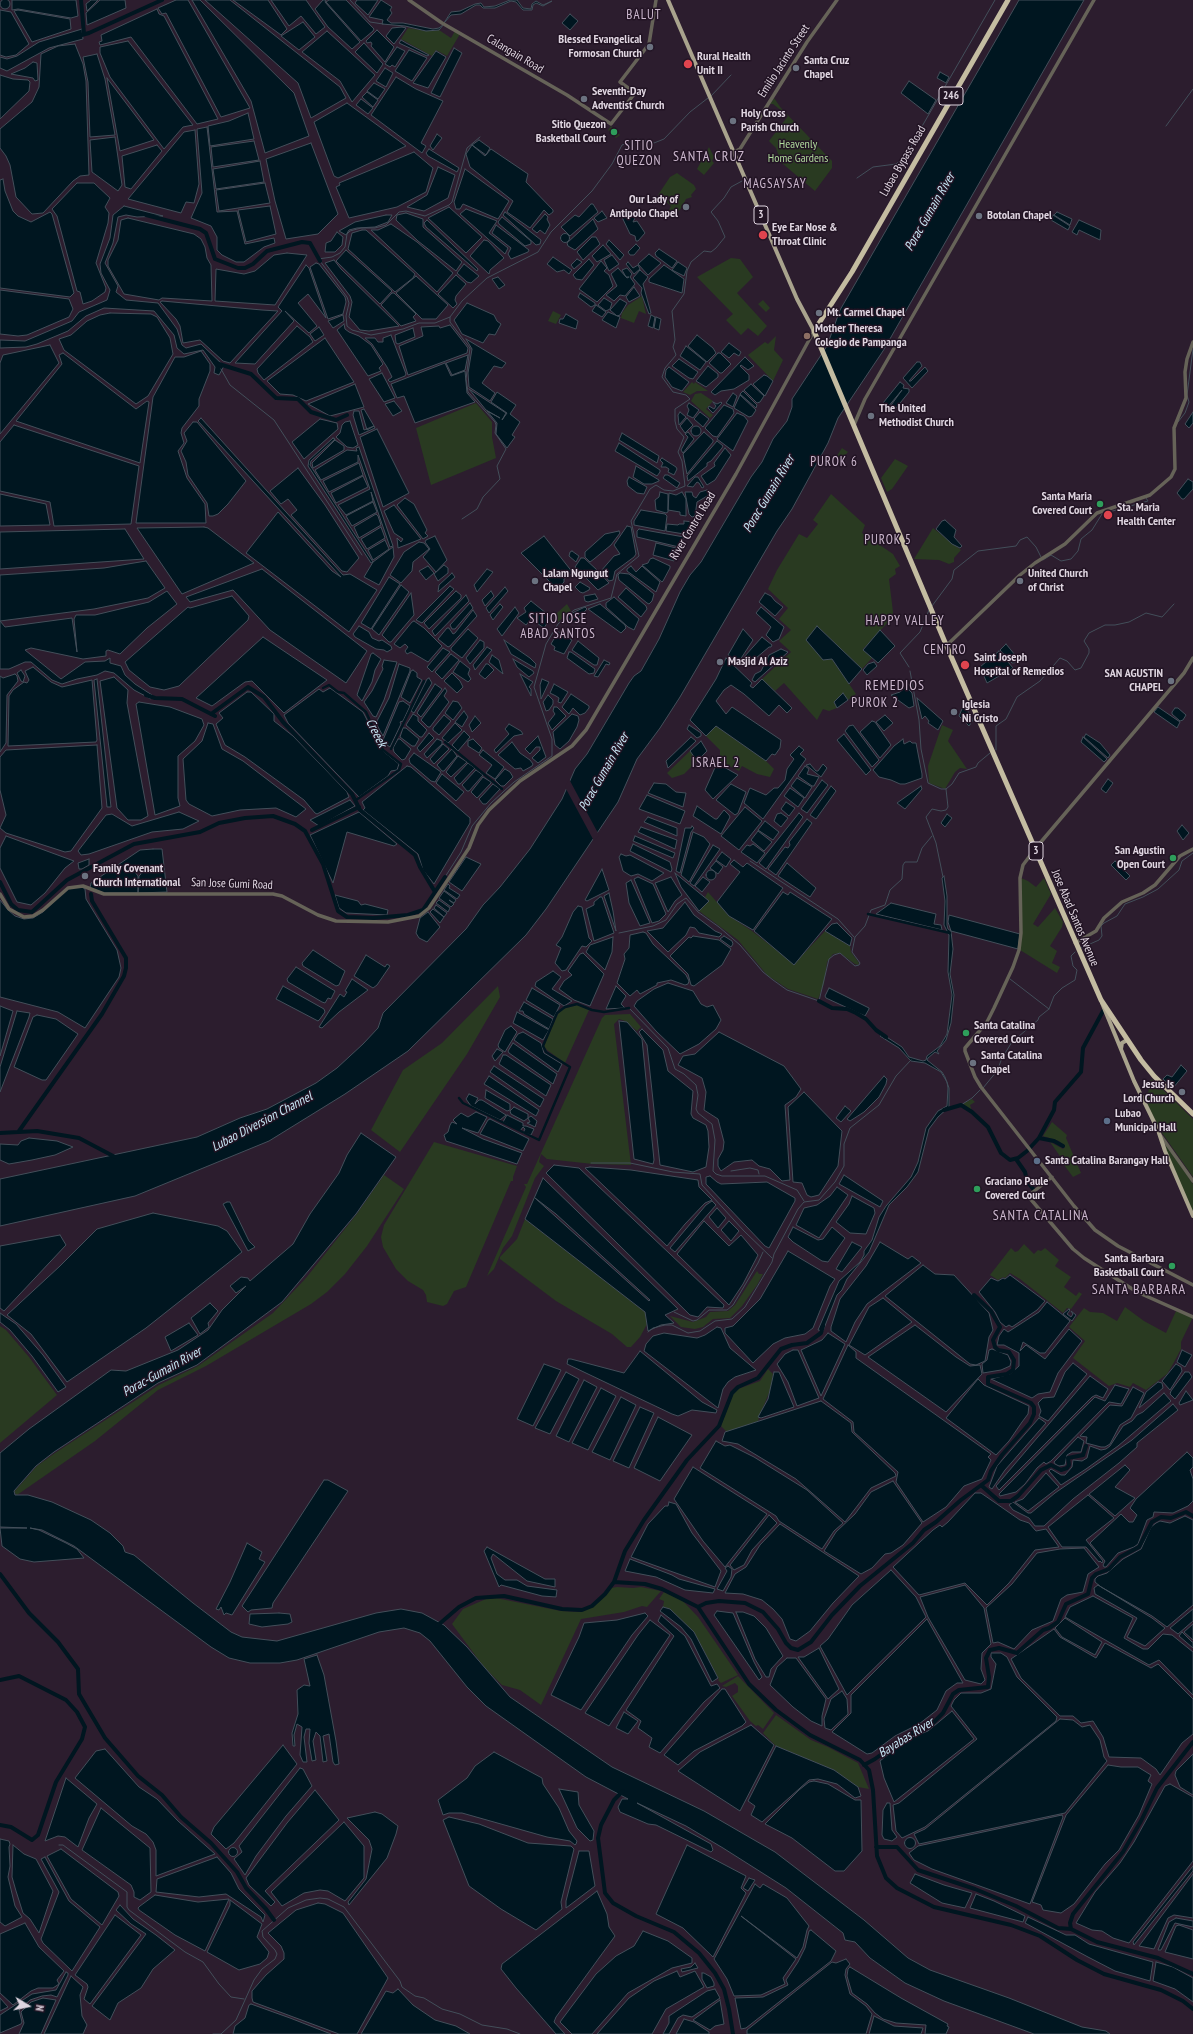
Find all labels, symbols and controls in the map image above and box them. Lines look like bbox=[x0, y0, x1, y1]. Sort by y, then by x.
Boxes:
district label: BALUT bbox=[626, 7, 662, 23]
street label: Emilio Jacinto Street bbox=[755, 22, 813, 100]
street label: Calangain Road bbox=[484, 31, 546, 77]
place label: Blessed Evangelical Formosan Church bbox=[558, 33, 642, 61]
marker: Blessed Evangelical Formosan Church bbox=[645, 42, 655, 52]
place label: Rural Health Unit II bbox=[697, 50, 751, 78]
place label: Santa Cruz Chapel bbox=[804, 54, 849, 82]
marker: Rural Health Unit II bbox=[682, 58, 694, 70]
marker: Santa Cruz Chapel bbox=[791, 63, 801, 73]
place label: Seventh-Day Adventist Church bbox=[592, 85, 664, 113]
road number: 246 bbox=[939, 87, 963, 105]
marker: Seventh-Day Adventist Church bbox=[579, 94, 589, 104]
place label: Holy Cross Parish Church bbox=[741, 107, 799, 135]
marker: Holy Cross Parish Church bbox=[728, 116, 738, 126]
place label: Sitio Quezon Basketball Court bbox=[536, 118, 606, 146]
street label: Lubao Bypass Road bbox=[877, 123, 929, 199]
marker: Sitio Quezon Basketball Court bbox=[609, 127, 619, 137]
district label: SITIO QUEZON bbox=[616, 138, 662, 169]
park label: Heavenly Home Gardens bbox=[768, 138, 828, 166]
district label: SANTA CRUZ bbox=[673, 149, 745, 165]
water label: Porac Gumain River bbox=[901, 170, 959, 254]
district label: MAGSAYSAY bbox=[743, 176, 807, 192]
place label: Our Lady of Antipolo Chapel bbox=[610, 193, 678, 221]
marker: Our Lady of Antipolo Chapel bbox=[681, 202, 691, 212]
road number: 3 bbox=[754, 206, 768, 224]
place label: Botolan Chapel bbox=[987, 209, 1052, 223]
marker: Botolan Chapel bbox=[974, 211, 984, 221]
place label: Eye Ear Nose & Throat Clinic bbox=[772, 221, 837, 249]
marker: Eye Ear Nose & Throat Clinic bbox=[757, 229, 769, 241]
place label: Mt. Carmel Chapel bbox=[827, 306, 905, 320]
marker: Mt. Carmel Chapel bbox=[814, 308, 824, 318]
place label: Mother Theresa Colegio de Pampanga bbox=[815, 322, 907, 350]
marker: Mother Theresa Colegio de Pampanga bbox=[802, 331, 812, 341]
place label: The United Methodist Church bbox=[879, 402, 954, 430]
marker: The United Methodist Church bbox=[866, 411, 876, 421]
water label: Porac Gumain River bbox=[740, 453, 798, 535]
district label: PUROK 6 bbox=[810, 454, 858, 470]
street label: River Control Road bbox=[667, 489, 719, 563]
place label: Santa Maria Covered Court bbox=[1032, 490, 1092, 518]
marker: Santa Maria Covered Court bbox=[1095, 499, 1105, 509]
place label: Sta. Maria Health Center bbox=[1117, 501, 1176, 529]
marker: Sta. Maria Health Center bbox=[1102, 509, 1114, 521]
district label: PUROK 5 bbox=[864, 532, 912, 548]
place label: Lalam Ngungut Chapel bbox=[543, 567, 608, 595]
place label: United Church of Christ bbox=[1028, 567, 1088, 595]
marker: Lalam Ngungut Chapel bbox=[530, 576, 540, 586]
marker: United Church of Christ bbox=[1015, 576, 1025, 586]
district label: SITIO JOSE ABAD SANTOS bbox=[520, 611, 596, 642]
district label: HAPPY VALLEY bbox=[865, 613, 945, 629]
district label: CENTRO bbox=[923, 642, 967, 658]
place label: Saint Joseph Hospital of Remedios bbox=[974, 651, 1064, 679]
place label: Masjid Al Aziz bbox=[728, 655, 787, 669]
marker: Masjid Al Aziz bbox=[715, 657, 725, 667]
marker: Saint Joseph Hospital of Remedios bbox=[959, 659, 971, 671]
place label: SAN AGUSTIN CHAPEL bbox=[1105, 667, 1163, 695]
marker: SAN AGUSTIN CHAPEL bbox=[1166, 676, 1176, 686]
district label: REMEDIOS bbox=[865, 678, 925, 694]
district label: PUROK 2 bbox=[851, 695, 899, 711]
place label: Iglesia Ni Cristo bbox=[962, 698, 998, 726]
marker: Iglesia Ni Cristo bbox=[949, 707, 959, 717]
water label: Creeek bbox=[362, 716, 390, 750]
water label: Porac Gumain River bbox=[575, 730, 633, 814]
district label: ISRAEL 2 bbox=[692, 755, 740, 771]
road number: 3 bbox=[1029, 842, 1043, 860]
place label: San Agustin Open Court bbox=[1115, 844, 1165, 872]
marker: San Agustin Open Court bbox=[1168, 853, 1178, 863]
place label: Family Covenant Church International bbox=[93, 862, 180, 890]
street label: Jose Abad Santos Avenue bbox=[1048, 868, 1102, 968]
marker: Family Covenant Church International bbox=[80, 871, 90, 881]
street label: San Jose Gumi Road bbox=[191, 875, 273, 893]
place label: Santa Catalina Covered Court bbox=[974, 1019, 1035, 1047]
marker: Santa Catalina Covered Court bbox=[961, 1028, 971, 1038]
place label: Santa Catalina Chapel bbox=[981, 1049, 1042, 1077]
marker: Santa Catalina Chapel bbox=[968, 1058, 978, 1068]
place label: Jesus Is Lord Church bbox=[1123, 1078, 1174, 1106]
marker: Jesus Is Lord Church bbox=[1177, 1087, 1187, 1097]
water label: Lubao Diversion Channel bbox=[209, 1089, 315, 1155]
place label: Lubao Municipal Hall bbox=[1115, 1107, 1176, 1135]
marker: Lubao Municipal Hall bbox=[1102, 1116, 1112, 1126]
place label: Santa Catalina Barangay Hall bbox=[1045, 1154, 1168, 1168]
marker: Santa Catalina Barangay Hall bbox=[1032, 1156, 1042, 1166]
place label: Graciano Paule Covered Court bbox=[985, 1175, 1048, 1203]
marker: Graciano Paule Covered Court bbox=[972, 1184, 982, 1194]
district label: SANTA CATALINA bbox=[993, 1208, 1089, 1224]
place label: Santa Barbara Basketball Court bbox=[1094, 1252, 1164, 1280]
marker: Santa Barbara Basketball Court bbox=[1167, 1261, 1177, 1271]
district label: SANTA BARBARA bbox=[1092, 1282, 1186, 1298]
water label: Porac-Gumain River bbox=[120, 1344, 204, 1400]
water label: Bayabas River bbox=[875, 1715, 937, 1761]
north arrow bbox=[8, 1986, 48, 2026]
text: N bbox=[32, 2004, 47, 2012]

